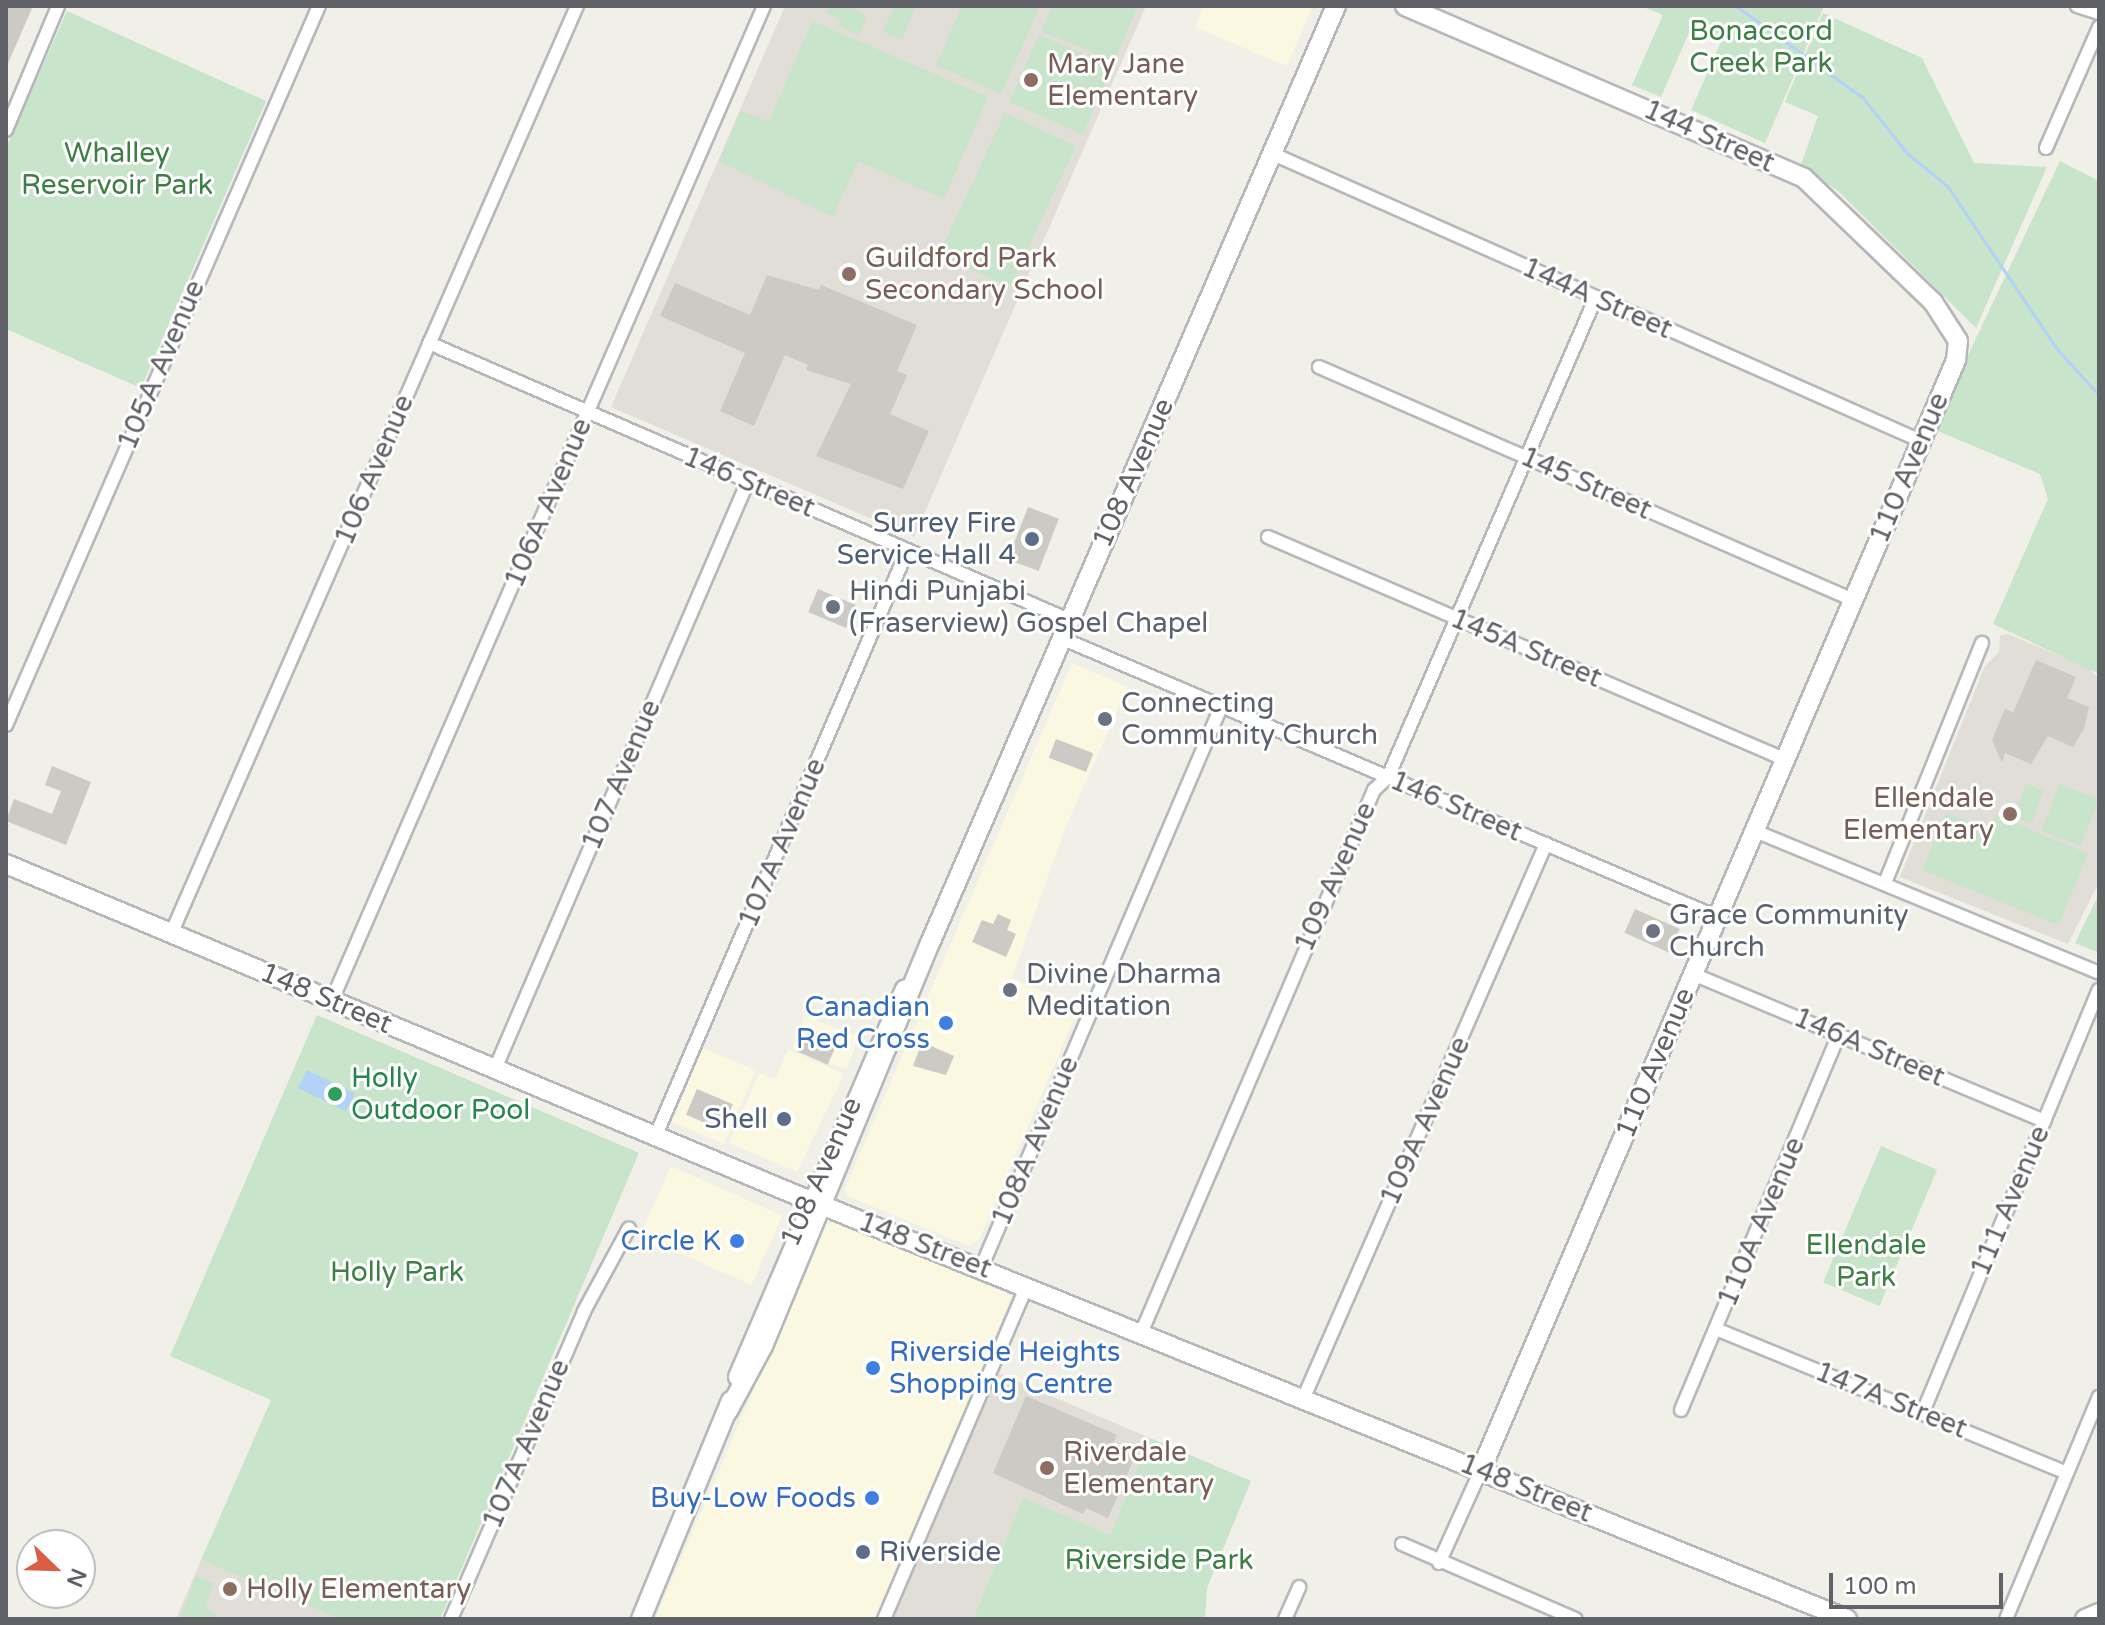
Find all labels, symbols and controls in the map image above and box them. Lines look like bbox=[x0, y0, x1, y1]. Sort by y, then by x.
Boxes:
park label: Bonaccord Creek Park bbox=[1689, 14, 1833, 80]
place label: Mary Jane Elementary bbox=[1047, 47, 1198, 113]
marker: Mary Jane Elementary bbox=[1022, 71, 1040, 89]
street label: 144 Street bbox=[1638, 92, 1780, 180]
park label: Whalley Reservoir Park bbox=[21, 136, 213, 202]
place label: Guildford Park Secondary School bbox=[865, 241, 1104, 307]
street label: 144A Street bbox=[1517, 250, 1677, 346]
marker: Guildford Park Secondary School bbox=[840, 265, 858, 283]
street label: 105A Avenue bbox=[110, 275, 212, 455]
street label: 110 Avenue bbox=[1862, 388, 1956, 548]
street label: 106 Avenue bbox=[327, 390, 421, 550]
street label: 108 Avenue bbox=[1085, 393, 1181, 553]
street label: 106A Avenue bbox=[497, 413, 599, 593]
street label: 146 Street bbox=[678, 439, 820, 525]
street label: 145 Street bbox=[1515, 439, 1657, 527]
place label: Surrey Fire Service Hall 4 bbox=[837, 506, 1016, 572]
marker: Surrey Fire Service Hall 4 bbox=[1023, 530, 1041, 548]
place label: Hindi Punjabi (Fraserview) Gospel Chapel bbox=[849, 574, 1208, 640]
marker: Hindi Punjabi (Fraserview) Gospel Chapel bbox=[824, 598, 842, 616]
street label: 145A Street bbox=[1445, 601, 1607, 695]
place label: Connecting Community Church bbox=[1121, 686, 1378, 752]
street label: 107 Avenue bbox=[574, 695, 668, 855]
marker: Connecting Community Church bbox=[1096, 710, 1114, 728]
street label: 107A Avenue bbox=[731, 753, 833, 933]
street label: 146 Street bbox=[1385, 763, 1527, 849]
place label: Ellendale Elementary bbox=[1843, 781, 1994, 847]
street label: 109 Avenue bbox=[1287, 797, 1383, 957]
marker: Ellendale Elementary bbox=[2001, 805, 2019, 823]
place label: Grace Community Church bbox=[1669, 898, 1909, 964]
marker: Grace Community Church bbox=[1644, 922, 1662, 940]
street label: 148 Street bbox=[255, 955, 397, 1041]
place label: Divine Dharma Meditation bbox=[1026, 957, 1221, 1023]
marker: Divine Dharma Meditation bbox=[1001, 981, 1019, 999]
street label: 110 Avenue bbox=[1608, 983, 1702, 1143]
place label: Canadian Red Cross bbox=[796, 990, 930, 1056]
street label: 146A Street bbox=[1788, 1000, 1950, 1094]
marker: Canadian Red Cross bbox=[937, 1014, 955, 1032]
street label: 109A Avenue bbox=[1373, 1031, 1477, 1211]
street label: 108A Avenue bbox=[984, 1051, 1086, 1231]
place label: Holly Outdoor Pool bbox=[351, 1061, 530, 1127]
marker: Holly Outdoor Pool bbox=[326, 1085, 344, 1103]
street label: 108 Avenue bbox=[773, 1092, 869, 1252]
place label: Shell bbox=[704, 1102, 768, 1136]
marker: Shell bbox=[775, 1110, 793, 1128]
street label: 111 Avenue bbox=[1963, 1121, 2057, 1281]
street label: 110A Avenue bbox=[1710, 1132, 1812, 1312]
street label: 148 Street bbox=[854, 1204, 996, 1286]
place label: Circle K bbox=[620, 1224, 721, 1258]
park label: Ellendale Park bbox=[1806, 1228, 1926, 1294]
marker: Circle K bbox=[728, 1232, 746, 1250]
park label: Holly Park bbox=[330, 1255, 464, 1289]
place label: Riverside Heights Shopping Centre bbox=[889, 1335, 1120, 1401]
street label: 107A Avenue bbox=[475, 1354, 577, 1534]
street label: 147A Street bbox=[1810, 1354, 1972, 1446]
marker: Riverside Heights Shopping Centre bbox=[864, 1359, 882, 1377]
place label: Riverdale Elementary bbox=[1063, 1435, 1214, 1501]
street label: 148 Street bbox=[1455, 1446, 1597, 1530]
marker: Riverdale Elementary bbox=[1038, 1459, 1056, 1477]
place label: Buy-Low Foods bbox=[650, 1481, 856, 1515]
marker: Buy-Low Foods bbox=[863, 1489, 881, 1507]
north arrow bbox=[16, 1529, 96, 1609]
place label: Riverside bbox=[879, 1535, 1001, 1569]
marker: Riverside bbox=[854, 1543, 872, 1561]
park label: Riverside Park bbox=[1064, 1543, 1254, 1577]
scale bar bbox=[1833, 1557, 2007, 1607]
text: N bbox=[61, 1564, 92, 1591]
place label: Holly Elementary bbox=[246, 1572, 471, 1606]
text: 100 m bbox=[1843, 1572, 1917, 1601]
marker: Holly Elementary bbox=[221, 1580, 239, 1598]

